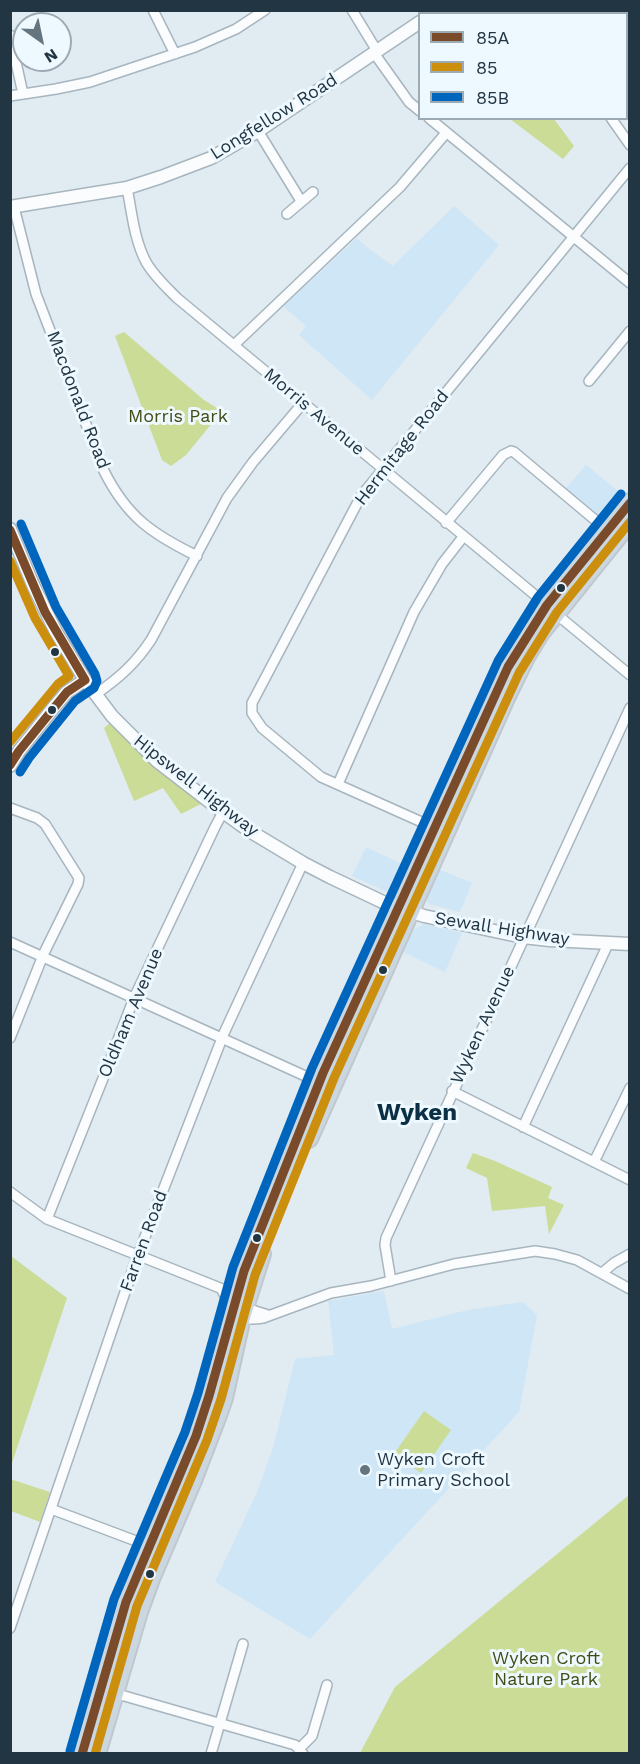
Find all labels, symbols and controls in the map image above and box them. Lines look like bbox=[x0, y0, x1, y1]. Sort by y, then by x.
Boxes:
north arrow bbox=[12, 12, 72, 72]
legend bbox=[418, 12, 628, 120]
text: 85A bbox=[476, 27, 509, 48]
text: N bbox=[41, 45, 61, 67]
text: 85 bbox=[476, 57, 498, 78]
street label: Longfellow Road bbox=[206, 69, 342, 165]
text: 85B bbox=[476, 87, 509, 108]
street label: Macdonald Road bbox=[42, 328, 114, 472]
street label: Morris Avenue bbox=[259, 364, 369, 460]
street label: Hermitage Road bbox=[350, 386, 454, 510]
park label: Morris Park bbox=[128, 406, 228, 428]
unlabelled marker bbox=[555, 582, 567, 594]
unlabelled marker bbox=[49, 646, 61, 658]
unlabelled marker bbox=[46, 704, 58, 716]
street label: Hipswell Highway bbox=[129, 730, 263, 842]
street label: Sewall Highway bbox=[433, 908, 571, 950]
street label: Oldham Avenue bbox=[94, 945, 168, 1081]
street label: Wyken Avenue bbox=[446, 963, 520, 1087]
unlabelled marker bbox=[377, 964, 389, 976]
district label: Wyken bbox=[377, 1099, 457, 1127]
street label: Farren Road bbox=[116, 1187, 172, 1295]
unlabelled marker bbox=[251, 1232, 263, 1244]
place label: Wyken Croft Primary School bbox=[377, 1449, 510, 1492]
marker: Wyken Croft Primary School bbox=[358, 1463, 372, 1477]
unlabelled marker bbox=[144, 1568, 156, 1580]
park label: Wyken Croft Nature Park bbox=[492, 1648, 600, 1690]

